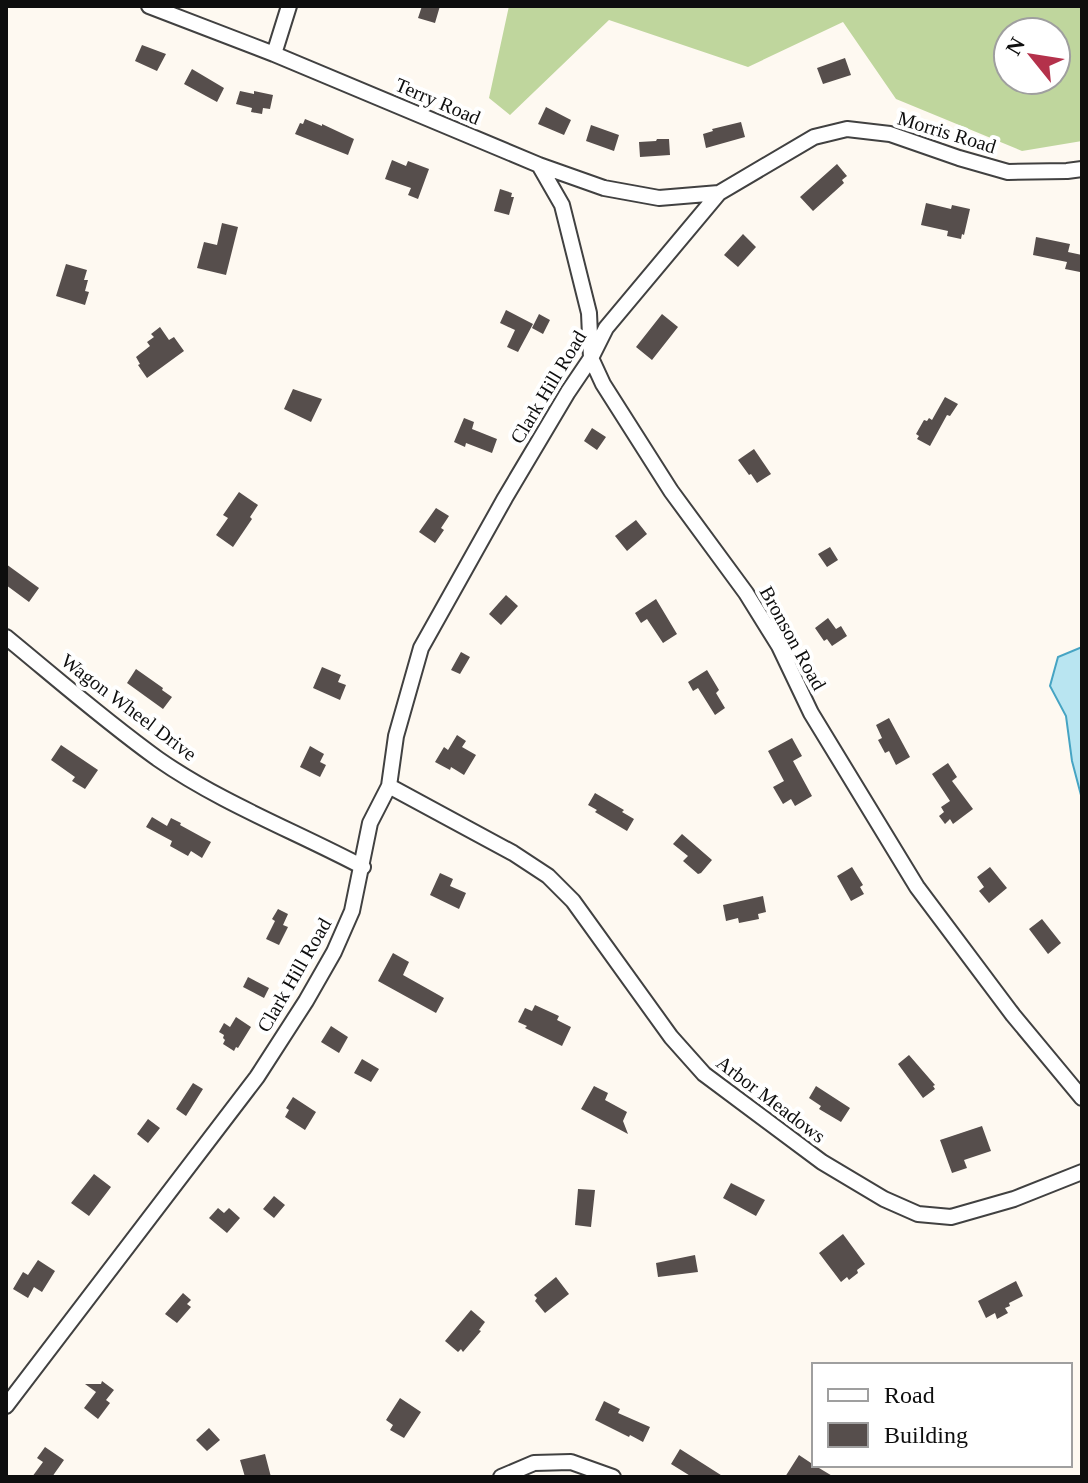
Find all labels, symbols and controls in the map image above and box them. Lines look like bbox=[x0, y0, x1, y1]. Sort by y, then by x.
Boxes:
north arrow bbox=[992, 16, 1072, 96]
text: N bbox=[1000, 33, 1030, 59]
street label: Terry Road bbox=[392, 73, 484, 130]
street label: Morris Road bbox=[895, 107, 999, 157]
street label: Clark Hill Road bbox=[506, 327, 590, 447]
street label: Bronson Road bbox=[756, 582, 830, 694]
street label: Wagon Wheel Drive bbox=[56, 649, 201, 766]
street label: Clark Hill Road bbox=[253, 914, 335, 1036]
street label: Arbor Meadows bbox=[712, 1051, 830, 1147]
legend bbox=[812, 1363, 1072, 1467]
text: Road bbox=[884, 1382, 935, 1408]
text: Building bbox=[884, 1422, 968, 1448]

